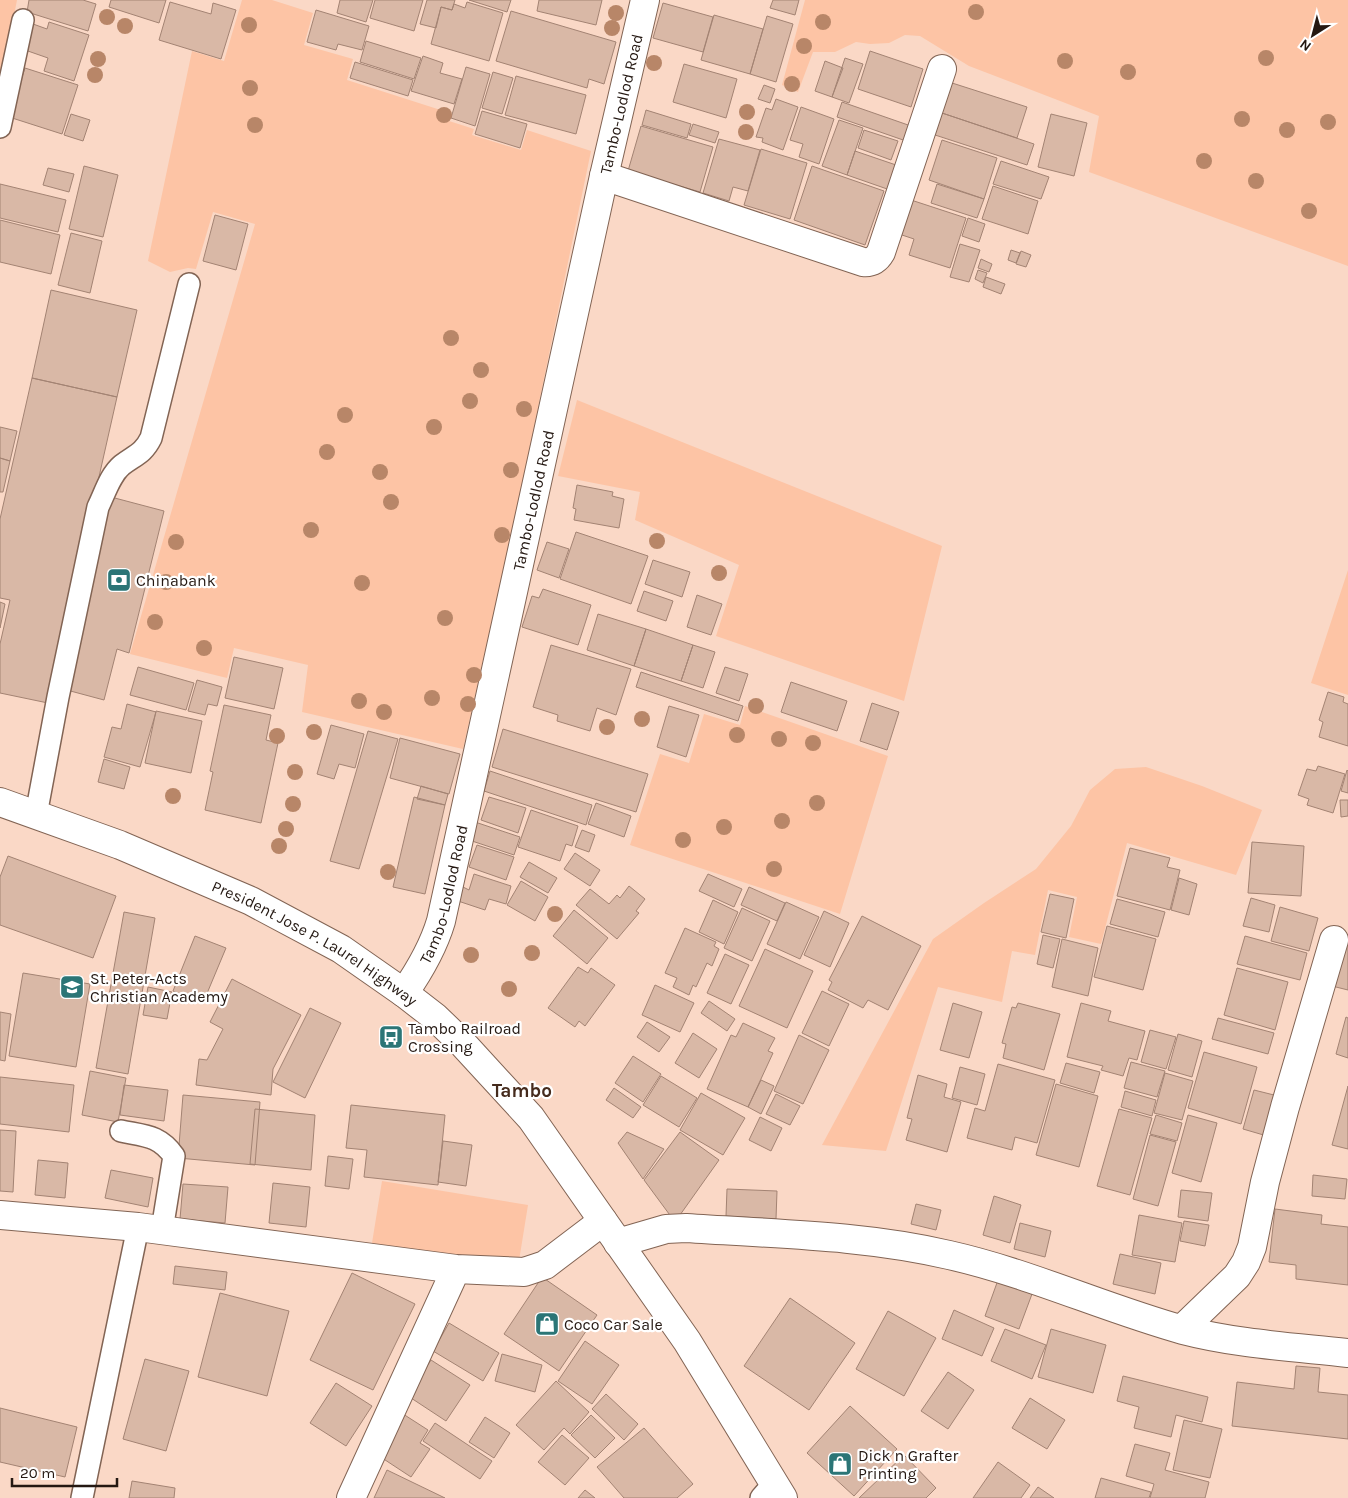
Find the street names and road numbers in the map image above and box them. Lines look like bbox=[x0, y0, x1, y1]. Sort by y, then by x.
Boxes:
street label: Tambo-Lodlod Road bbox=[596, 32, 647, 176]
street label: Tambo-Lodlod Road bbox=[509, 428, 558, 572]
street label: Tambo-Lodlod Road bbox=[416, 823, 472, 967]
street label: President Jose P. Laurel Highway bbox=[209, 876, 422, 1010]

